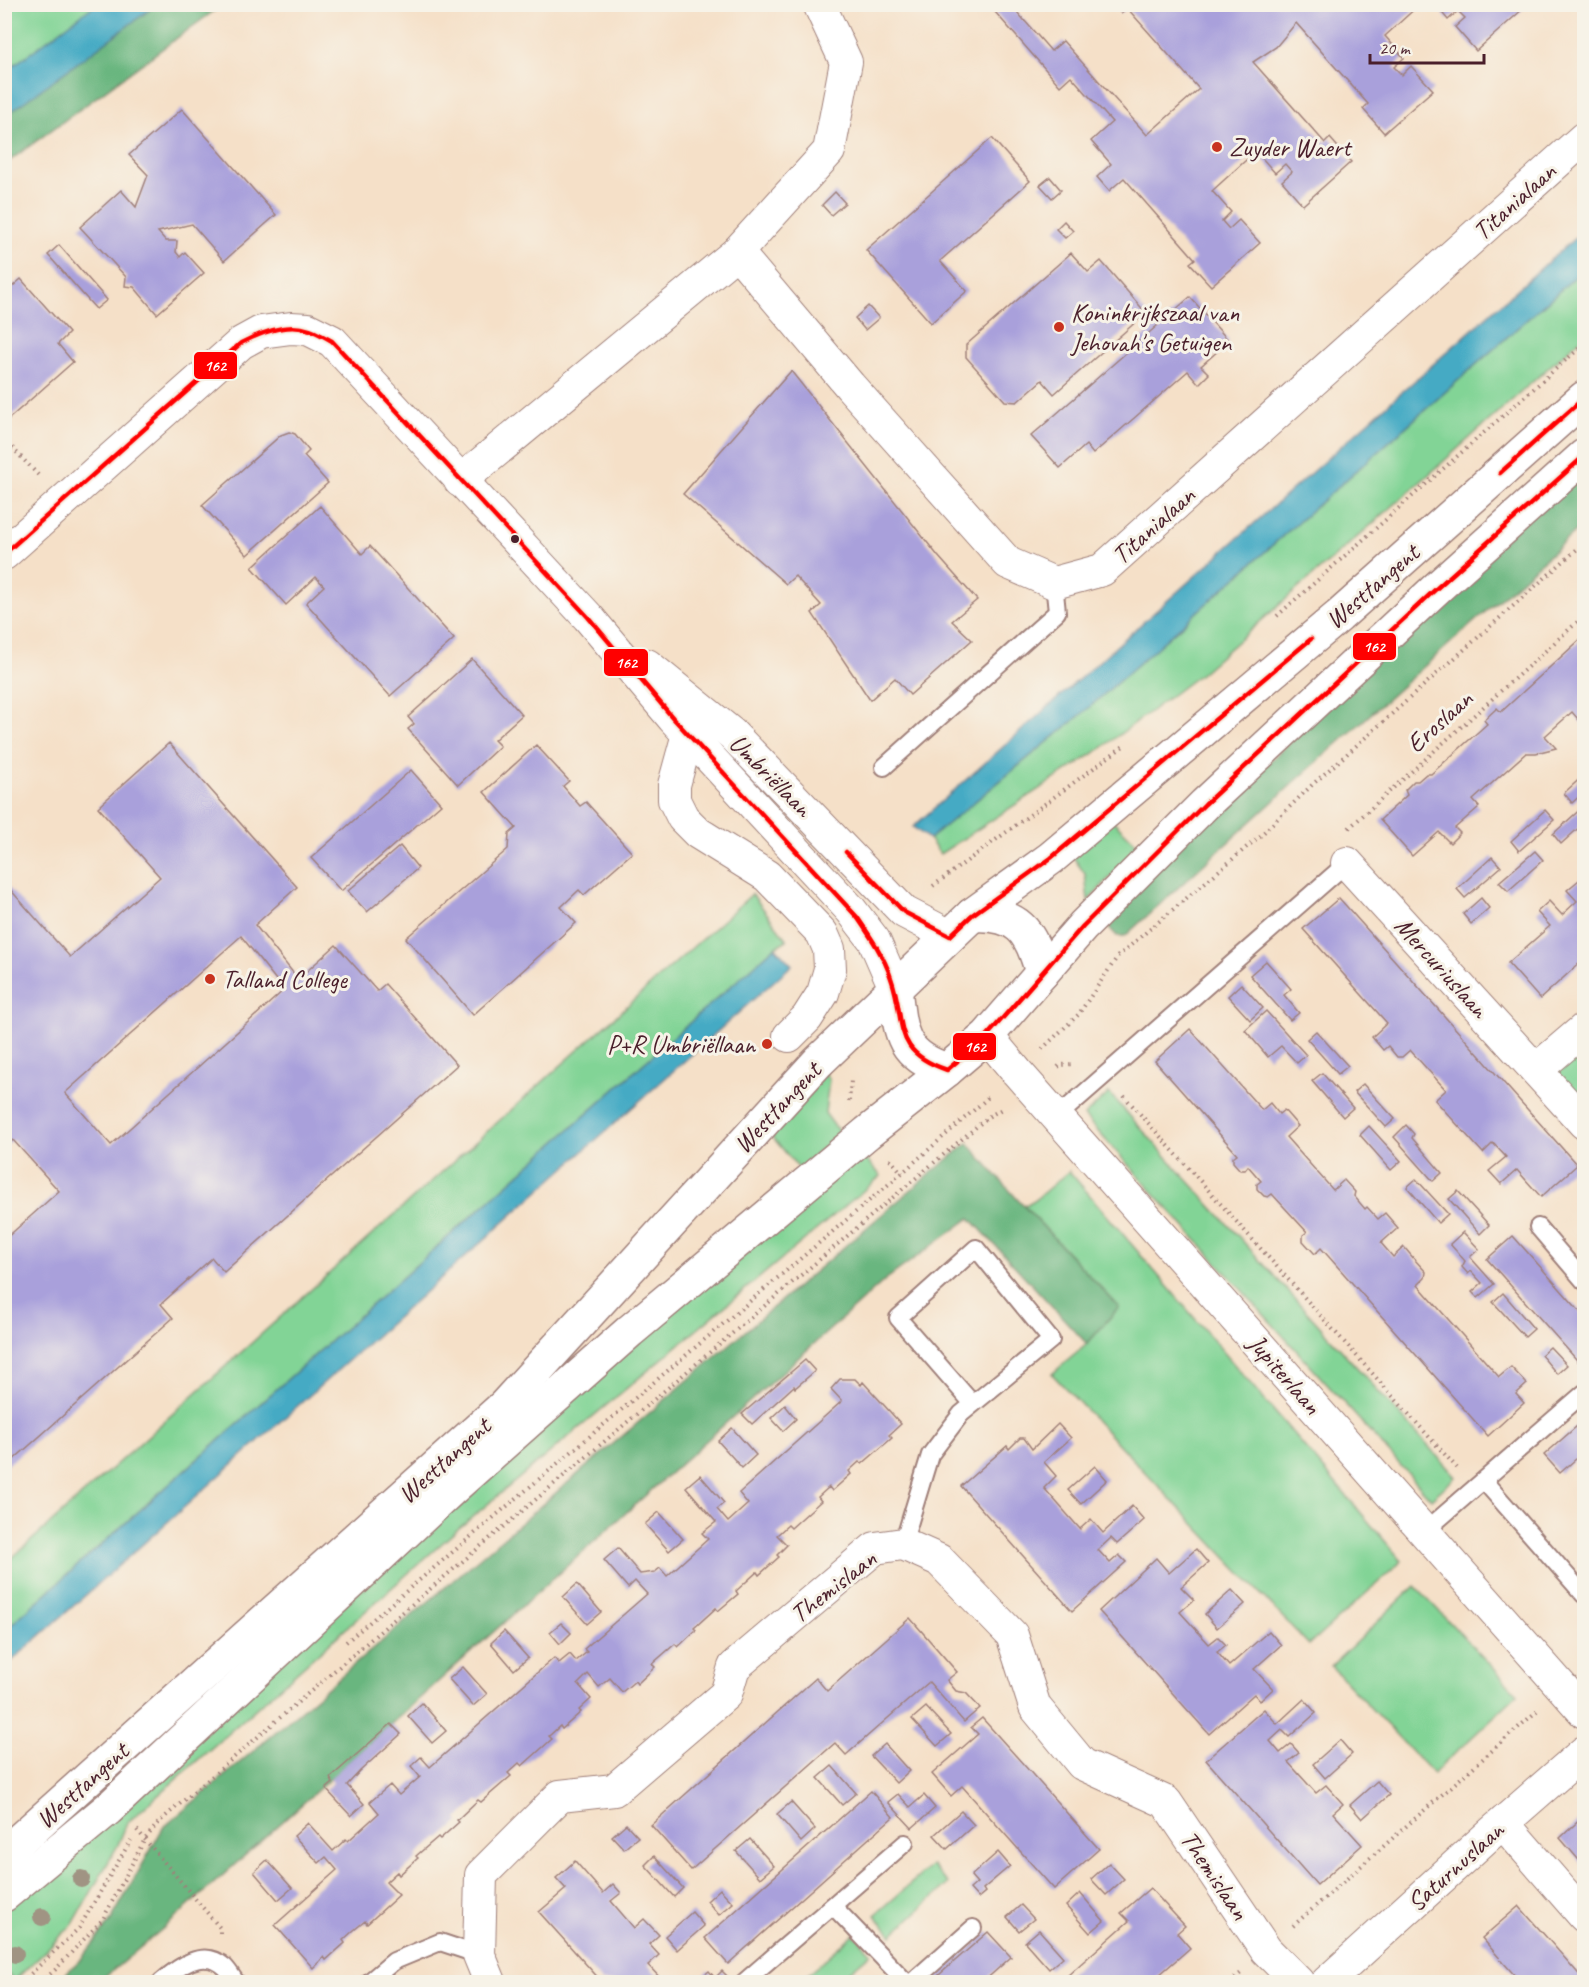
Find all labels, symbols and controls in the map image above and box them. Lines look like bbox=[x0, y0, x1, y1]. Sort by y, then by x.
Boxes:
scale bar bbox=[1370, 27, 1484, 65]
text: 20 m bbox=[1379, 37, 1412, 59]
place label: Zuyder Waert bbox=[1229, 131, 1353, 164]
marker: Zuyder Waert bbox=[1210, 140, 1224, 154]
street label: Titanialaan bbox=[1466, 154, 1564, 247]
place label: Koninkrijkszaal van Jehovah's Getuigen bbox=[1069, 296, 1239, 359]
marker: Koninkrijkszaal van Jehovah's Getuigen bbox=[1052, 320, 1066, 334]
line badge: 162 bbox=[193, 351, 238, 380]
text: 162 bbox=[204, 356, 228, 376]
street label: Titanialaan bbox=[1105, 478, 1203, 571]
unlabelled marker bbox=[509, 533, 521, 545]
street label: Westtangent bbox=[1319, 535, 1428, 636]
line badge: 162 bbox=[1352, 632, 1397, 661]
text: 162 bbox=[1363, 637, 1387, 657]
line badge: 162 bbox=[603, 648, 649, 677]
text: 162 bbox=[615, 653, 639, 673]
street label: Eroslaan bbox=[1399, 682, 1480, 760]
street label: Umbriëllaan bbox=[722, 727, 820, 825]
street label: Mercuriuslaan bbox=[1387, 910, 1497, 1026]
place label: Talland College bbox=[222, 963, 348, 996]
marker: Talland College bbox=[203, 972, 217, 986]
place label: P+R Umbriëllaan bbox=[607, 1028, 756, 1061]
line badge: 162 bbox=[952, 1032, 997, 1061]
marker: P+R Umbriëllaan bbox=[760, 1037, 774, 1051]
text: 162 bbox=[964, 1037, 988, 1057]
street label: Westtangent bbox=[727, 1053, 830, 1160]
street label: Jupiterlaan bbox=[1239, 1326, 1329, 1422]
street label: Westtangent bbox=[391, 1408, 499, 1511]
street label: Themislaan bbox=[783, 1542, 883, 1630]
street label: Westtangent bbox=[29, 1733, 137, 1836]
street label: Saturnuslaan bbox=[1400, 1813, 1512, 1919]
street label: Themislaan bbox=[1173, 1824, 1257, 1926]

